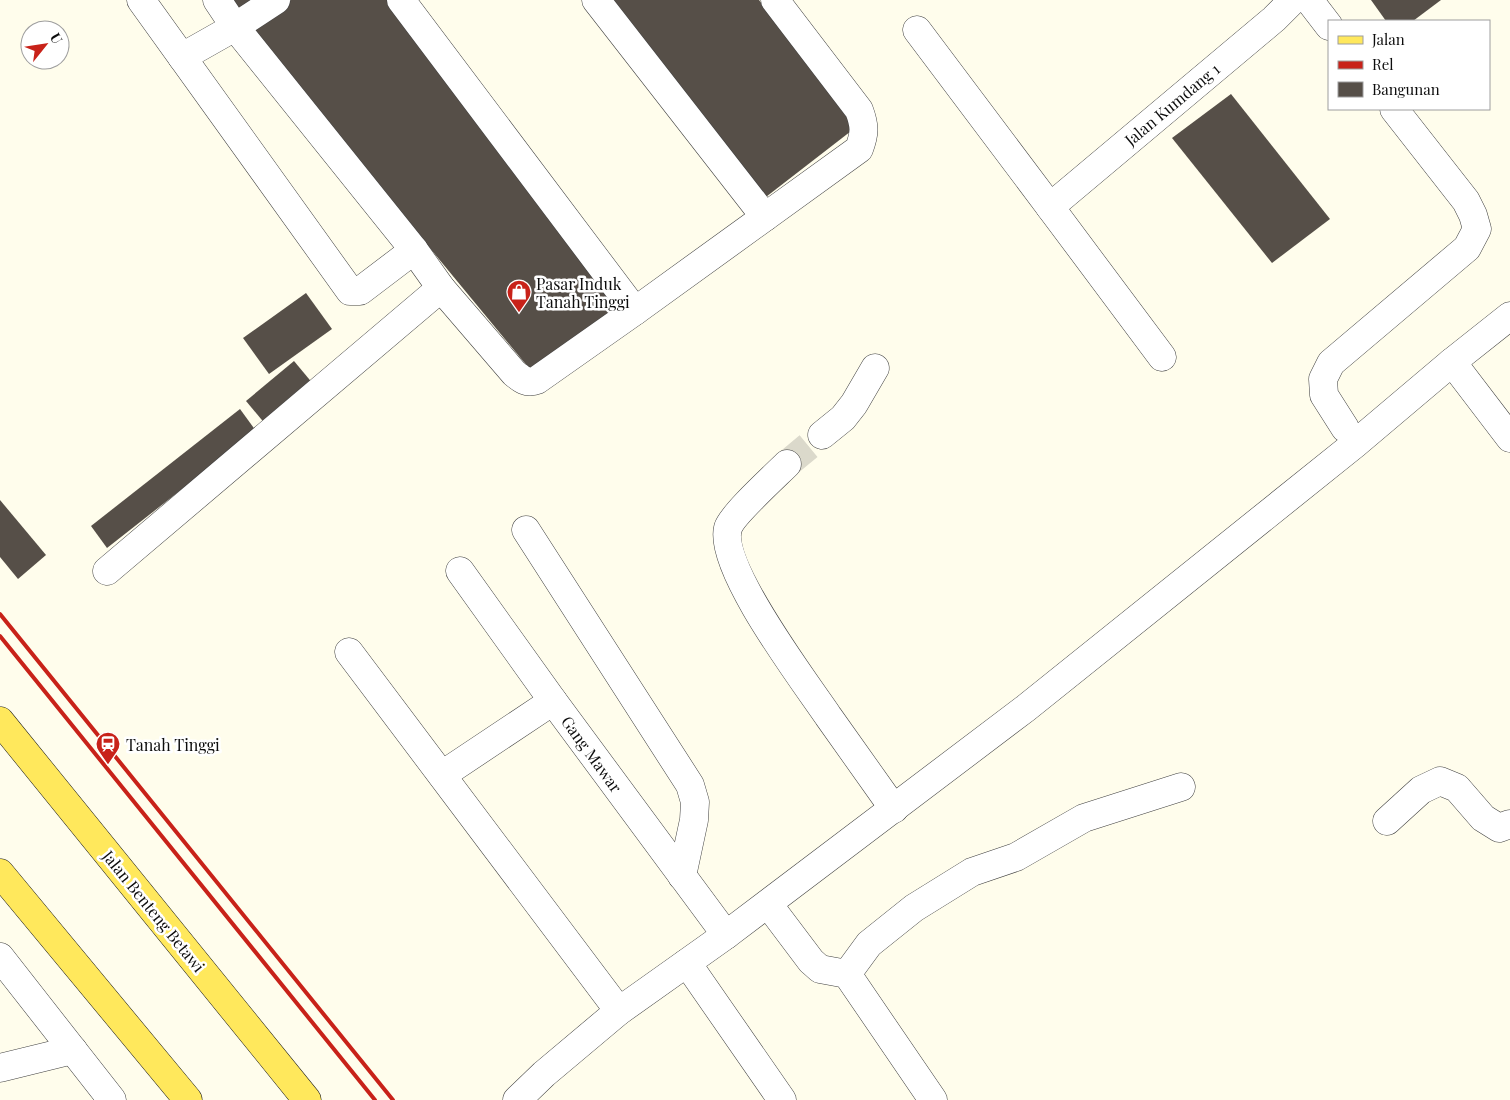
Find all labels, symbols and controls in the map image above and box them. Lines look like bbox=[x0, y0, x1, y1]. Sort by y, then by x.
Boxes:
north arrow bbox=[20, 20, 70, 70]
legend bbox=[1328, 20, 1490, 110]
text: U bbox=[46, 29, 68, 47]
text: Jalan bbox=[1371, 29, 1405, 49]
text: Rel bbox=[1372, 54, 1394, 74]
street label: Jalan Kumdang 1 bbox=[1119, 58, 1224, 151]
text: Bangunan bbox=[1372, 79, 1440, 99]
place label: Pasar Induk Tanah Tinggi bbox=[536, 273, 630, 312]
shop icon: Pasar Induk Tanah Tinggi bbox=[506, 279, 532, 313]
street label: Gang Mawar bbox=[557, 711, 627, 797]
station icon: Tanah Tinggi bbox=[95, 731, 121, 765]
place label: Tanah Tinggi bbox=[126, 734, 220, 755]
street label: Jalan Benteng Betawi bbox=[98, 845, 210, 976]

